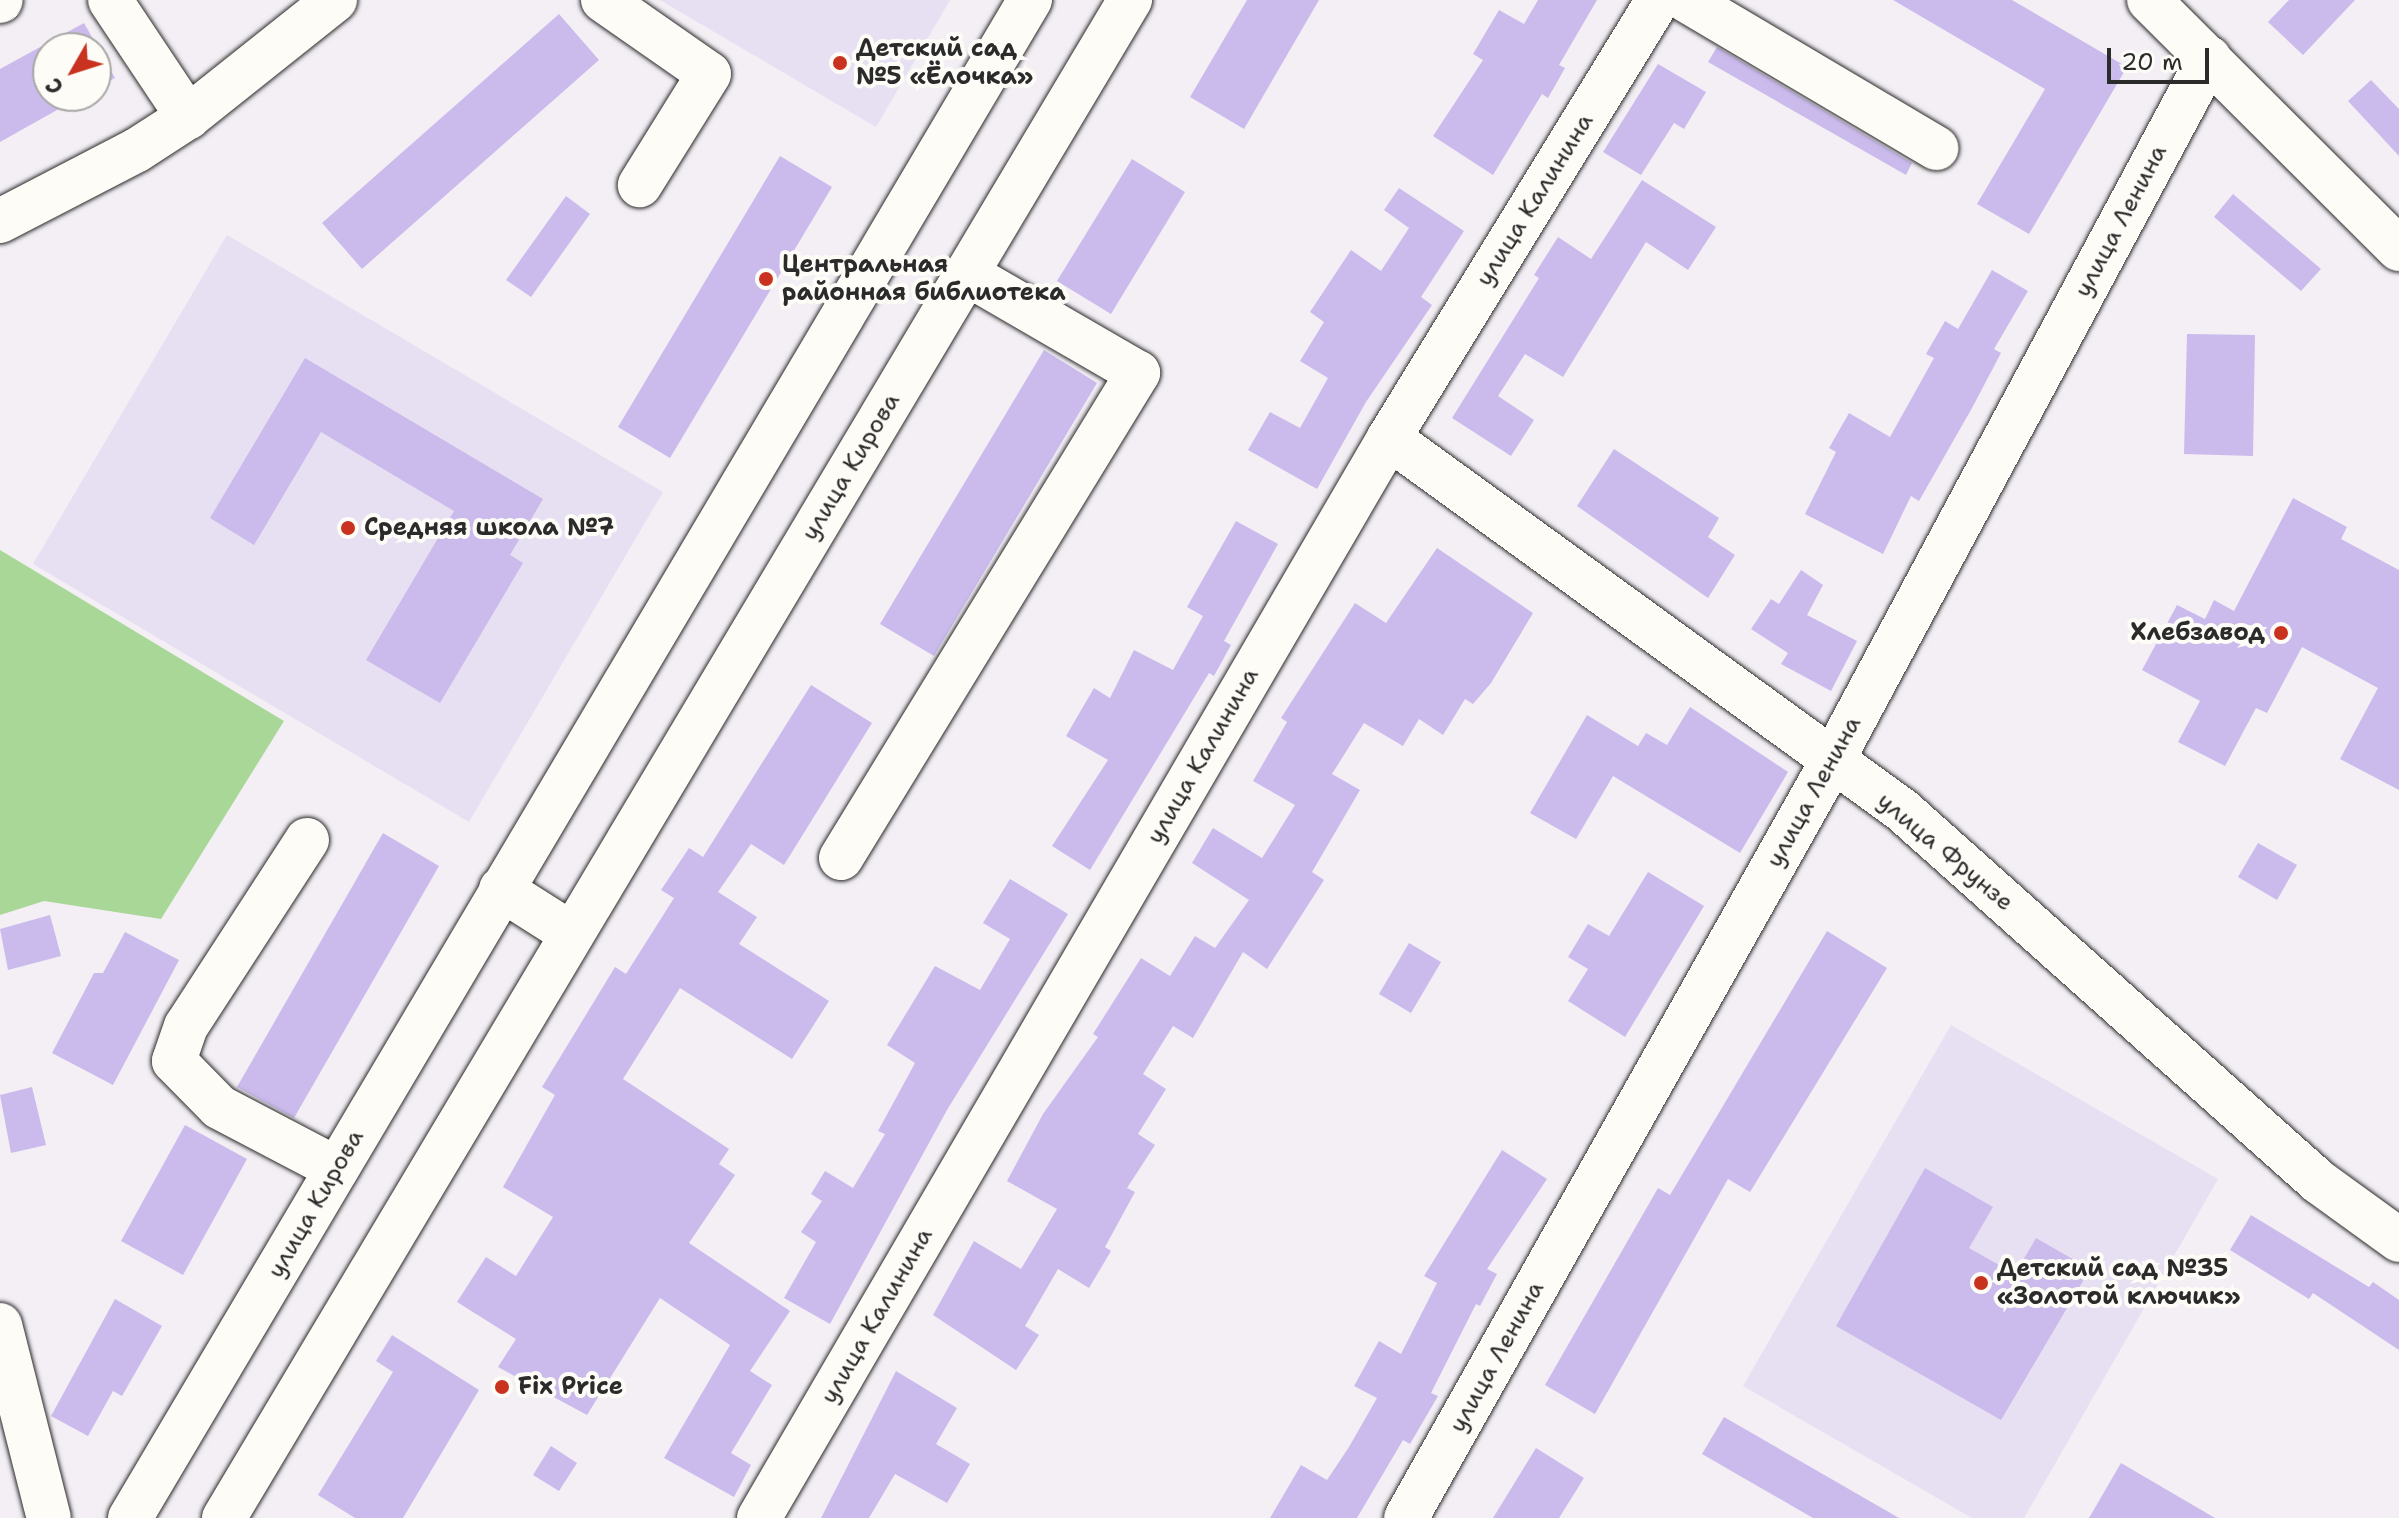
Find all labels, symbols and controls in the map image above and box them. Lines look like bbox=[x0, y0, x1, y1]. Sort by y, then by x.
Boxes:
north arrow bbox=[32, 32, 112, 112]
scale bar bbox=[2111, 32, 2213, 82]
place label: Детский сад №5 «Ёлочка» bbox=[856, 35, 1033, 91]
text: 20 m bbox=[2121, 46, 2183, 78]
marker: Детский сад №5 «Ёлочка» bbox=[831, 54, 849, 72]
text: С bbox=[39, 72, 70, 101]
street label: улица Калинина bbox=[1470, 108, 1600, 292]
street label: улица Ленина bbox=[2069, 140, 2173, 302]
place label: Центральная районная библиотека bbox=[782, 251, 1066, 307]
marker: Центральная районная библиотека bbox=[757, 270, 775, 288]
street label: улица Кирова bbox=[796, 388, 906, 546]
place label: Средняя школа №7 bbox=[364, 514, 614, 542]
marker: Средняя школа №7 bbox=[339, 519, 357, 537]
place label: Хлебзавод bbox=[2130, 619, 2265, 647]
marker: Хлебзавод bbox=[2272, 624, 2290, 642]
street label: улица Калинина bbox=[1141, 663, 1265, 849]
street label: улица Ленина bbox=[1761, 711, 1867, 873]
street label: улица Фрунзе bbox=[1871, 787, 2019, 917]
street label: улица Кирова bbox=[262, 1125, 370, 1283]
street label: улица Калинина bbox=[815, 1223, 939, 1409]
place label: Детский сад №35 «Золотой ключик» bbox=[1997, 1255, 2241, 1311]
marker: Детский сад №35 «Золотой ключик» bbox=[1972, 1274, 1990, 1292]
street label: улица Ленина bbox=[1444, 1276, 1550, 1438]
place label: Fix Price bbox=[518, 1373, 623, 1401]
marker: Fix Price bbox=[493, 1378, 511, 1396]

